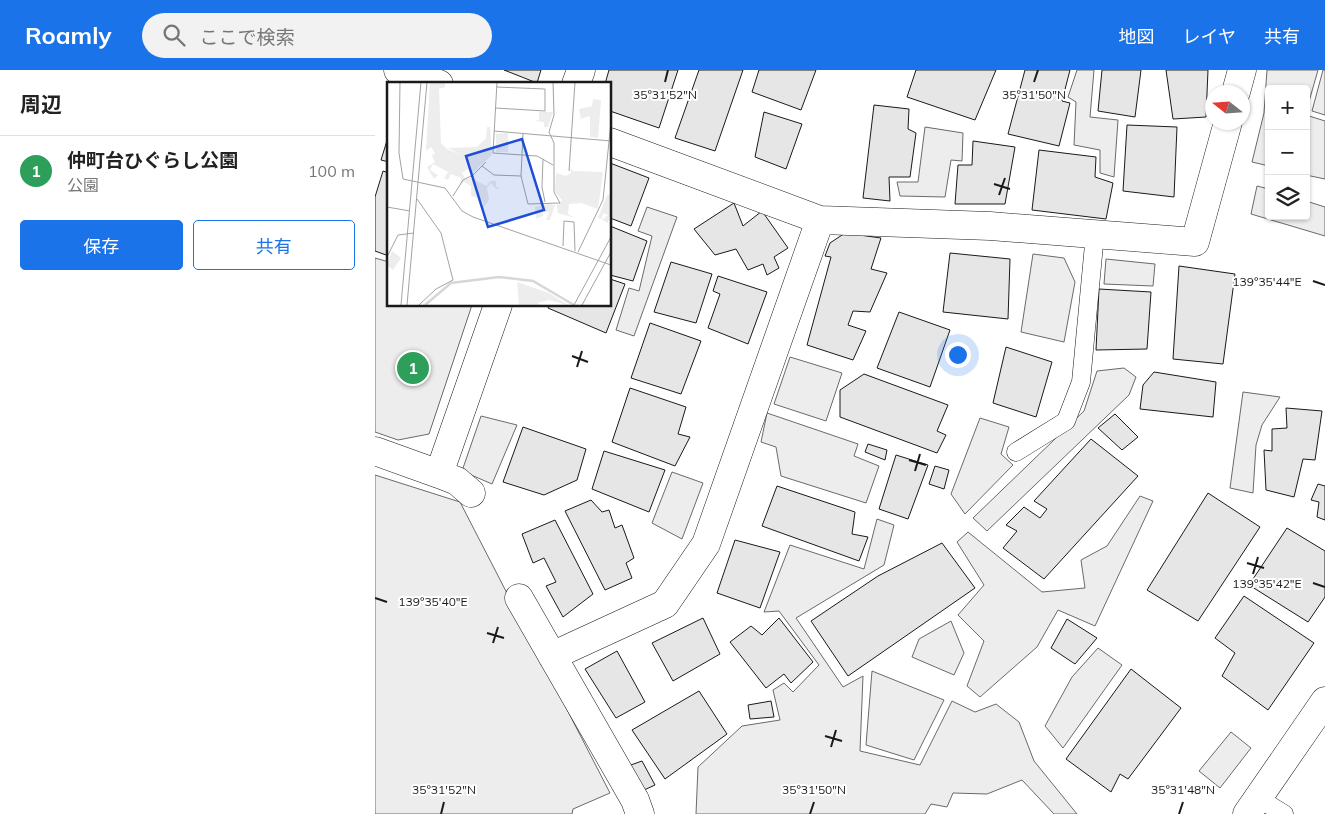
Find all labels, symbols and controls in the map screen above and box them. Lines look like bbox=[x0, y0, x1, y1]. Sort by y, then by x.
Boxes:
search box bbox=[142, 13, 492, 58]
text: Roamly bbox=[25, 20, 112, 50]
icon: search bbox=[160, 21, 188, 49]
text: ここで検索 bbox=[200, 25, 295, 49]
text: 地図 bbox=[1119, 25, 1155, 48]
text: レイヤ bbox=[1183, 25, 1236, 48]
text: 共有 bbox=[1264, 25, 1300, 48]
inset map bbox=[387, 82, 611, 306]
north arrow bbox=[1205, 85, 1250, 130]
map controls bbox=[1265, 85, 1310, 220]
button: + bbox=[1265, 85, 1310, 130]
text: 35°31'52"N bbox=[633, 87, 697, 102]
text: 35°31'50"N bbox=[1002, 87, 1066, 102]
text: 周辺 bbox=[20, 91, 62, 117]
button: − bbox=[1265, 130, 1310, 175]
text: 仲町台ひぐらし公園 bbox=[67, 148, 238, 172]
text: 1 bbox=[31, 161, 41, 181]
text: 100 m bbox=[308, 161, 355, 181]
text: 公園 bbox=[67, 175, 99, 195]
button: layers bbox=[1265, 175, 1310, 220]
button: 保存 bbox=[20, 220, 183, 270]
button: 共有 bbox=[193, 220, 355, 270]
text: 139°35'44"E bbox=[1232, 274, 1302, 289]
your location bbox=[945, 342, 971, 368]
pin: 1 bbox=[397, 349, 429, 387]
text: 139°35'42"E bbox=[1232, 576, 1302, 591]
text: 139°35'40"E bbox=[398, 594, 468, 609]
text: 35°31'52"N bbox=[412, 782, 476, 797]
text: 35°31'50"N bbox=[782, 782, 846, 797]
text: 35°31'48"N bbox=[1151, 782, 1215, 797]

